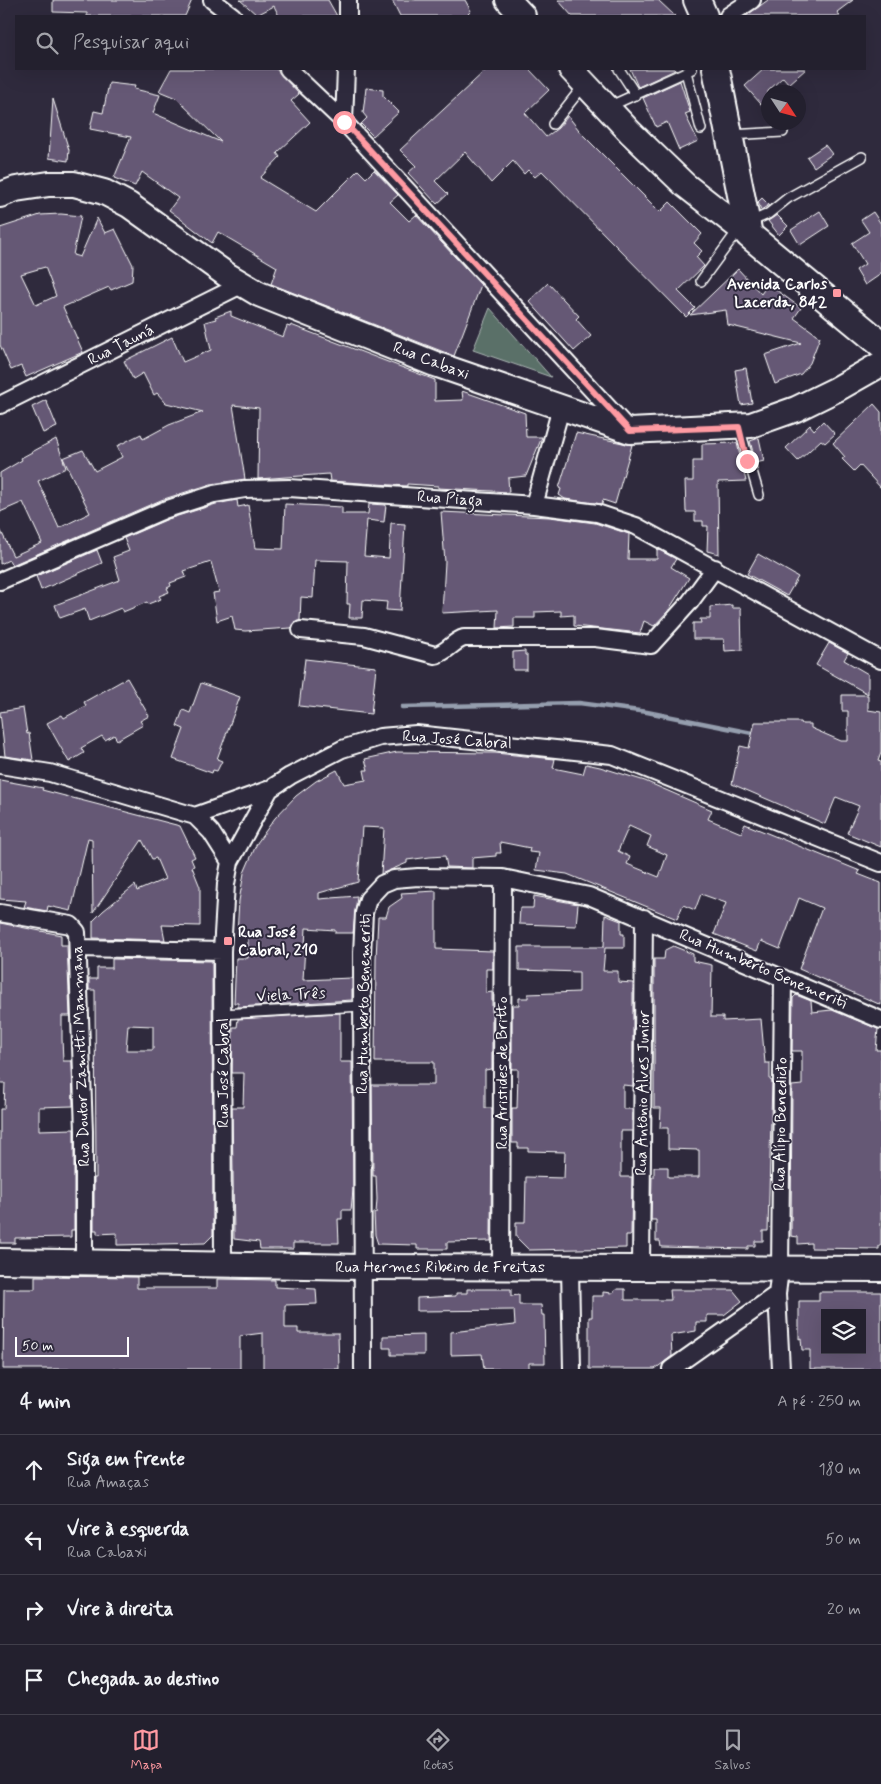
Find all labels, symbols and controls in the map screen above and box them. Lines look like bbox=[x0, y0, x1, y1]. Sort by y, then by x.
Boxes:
search box bbox=[15, 15, 866, 70]
icon: search bbox=[33, 29, 61, 57]
text: Pesquisar aqui bbox=[73, 30, 189, 55]
north arrow bbox=[761, 85, 806, 130]
route start bbox=[333, 111, 356, 134]
place label: Avenida Carlos Lacerda, 842 bbox=[727, 274, 828, 313]
marker: Avenida Carlos Lacerda, 842 bbox=[831, 287, 843, 299]
street label: Rua Tauná bbox=[84, 319, 158, 371]
street label: Rua Cabaxi bbox=[390, 337, 472, 385]
route end bbox=[736, 450, 759, 473]
street label: Rua Piaga bbox=[416, 486, 484, 513]
street label: Rua José Cabral bbox=[402, 726, 513, 754]
street label: Rua Humberto Benemeriti bbox=[352, 914, 376, 1094]
place label: Rua José Cabral, 210 bbox=[238, 922, 318, 961]
street label: Rua Humberto Benemeriti bbox=[676, 924, 850, 1014]
marker: Rua José Cabral, 210 bbox=[222, 935, 234, 947]
street label: Rua Doutor Zamitti Mammana bbox=[67, 945, 95, 1167]
street label: Viela Três bbox=[256, 983, 326, 1007]
street label: Rua Aristides de Britto bbox=[492, 996, 513, 1150]
street label: Rua Antônio Alves Junior bbox=[631, 1010, 655, 1176]
street label: Rua José Cabral bbox=[213, 1018, 234, 1128]
street label: Rua Alípio Benedicto bbox=[769, 1057, 793, 1191]
street label: Rua Hermes Ribeiro de Freitas bbox=[335, 1257, 545, 1278]
map controls bbox=[821, 1309, 866, 1354]
button: layers bbox=[821, 1309, 866, 1354]
scale bar bbox=[15, 1334, 129, 1357]
text: 50 m bbox=[22, 1337, 53, 1355]
text: 4 min bbox=[20, 1388, 71, 1416]
text: A pé · 250 m bbox=[777, 1391, 861, 1412]
text: Siga em frente bbox=[67, 1447, 185, 1472]
icon: ahead bbox=[20, 1456, 48, 1484]
text: 180 m bbox=[818, 1459, 861, 1480]
text: Rua Amaças bbox=[67, 1472, 149, 1493]
text: Vire à esquerda bbox=[67, 1517, 189, 1542]
icon: left bbox=[20, 1526, 48, 1554]
text: 50 m bbox=[825, 1529, 861, 1550]
text: Rua Cabaxi bbox=[67, 1542, 147, 1563]
icon: right bbox=[20, 1596, 48, 1624]
text: Vire à direita bbox=[67, 1597, 173, 1622]
text: 20 m bbox=[827, 1599, 861, 1620]
icon: arrive bbox=[20, 1666, 48, 1694]
text: Chegada ao destino bbox=[67, 1667, 219, 1692]
tab: Mapa bbox=[130, 1726, 162, 1774]
tab: Rotas bbox=[423, 1726, 454, 1774]
tab: Salvos bbox=[714, 1726, 751, 1774]

